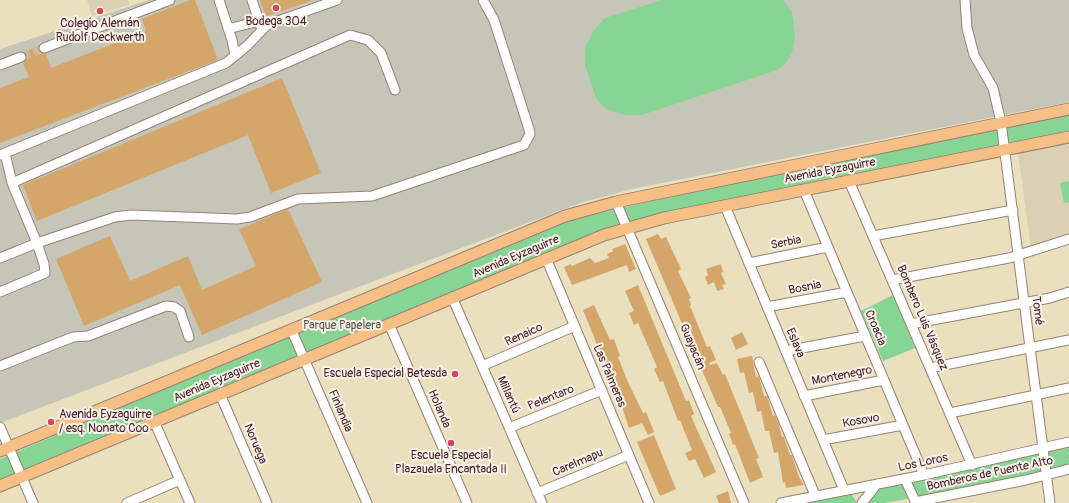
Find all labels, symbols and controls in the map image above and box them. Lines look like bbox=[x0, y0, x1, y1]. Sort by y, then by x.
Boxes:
marker: Bodega 304 bbox=[271, 3, 281, 13]
marker: Colegio Alemán Rudolf Deckwerth bbox=[95, 6, 105, 16]
place label: Bodega 304 bbox=[245, 15, 307, 29]
place label: Colegio Alemán Rudolf Deckwerth bbox=[56, 17, 144, 45]
street label: Avenida Eyzaguirre bbox=[783, 155, 877, 187]
street label: Avenida Eyzaguirre bbox=[470, 232, 562, 282]
street label: Serbia bbox=[770, 233, 802, 253]
street label: Bombero Luis Vásquez bbox=[893, 263, 951, 373]
street label: Bosnia bbox=[787, 278, 823, 298]
street label: Tomé bbox=[1028, 296, 1046, 326]
street label: Croacia bbox=[861, 308, 889, 348]
park label: Parque Papelera bbox=[303, 319, 381, 333]
street label: Renaico bbox=[503, 320, 545, 350]
street label: Guayacán bbox=[676, 322, 708, 372]
street label: Eslava bbox=[782, 326, 808, 360]
street label: Las Palmeras bbox=[589, 342, 629, 410]
street label: Avenida Eyzaguirre bbox=[171, 356, 263, 406]
street label: Montenegro bbox=[811, 363, 873, 389]
place label: Escuela Especial Betesda bbox=[324, 367, 447, 381]
marker: Escuela Especial Betesda bbox=[450, 369, 460, 379]
street label: Millantú bbox=[493, 374, 523, 416]
street label: Pelentaro bbox=[526, 382, 576, 414]
street label: Finlandia bbox=[325, 388, 355, 434]
street label: Holanda bbox=[424, 388, 454, 430]
place label: Avenida Eyzaguirre / esq. Nonato Coo bbox=[59, 408, 152, 436]
street label: Kosovo bbox=[841, 411, 881, 431]
marker: Avenida Eyzaguirre / esq. Nonato Coo bbox=[46, 417, 56, 427]
street label: Noruega bbox=[240, 422, 270, 466]
marker: Escuela Especial Plazauela Encantada II bbox=[446, 438, 456, 448]
street label: Carelmapu bbox=[550, 446, 606, 480]
place label: Escuela Especial Plazauela Encantada II bbox=[395, 449, 507, 477]
street label: Los Loros bbox=[897, 451, 949, 475]
street label: Bomberos de Puente Alto bbox=[926, 454, 1054, 494]

